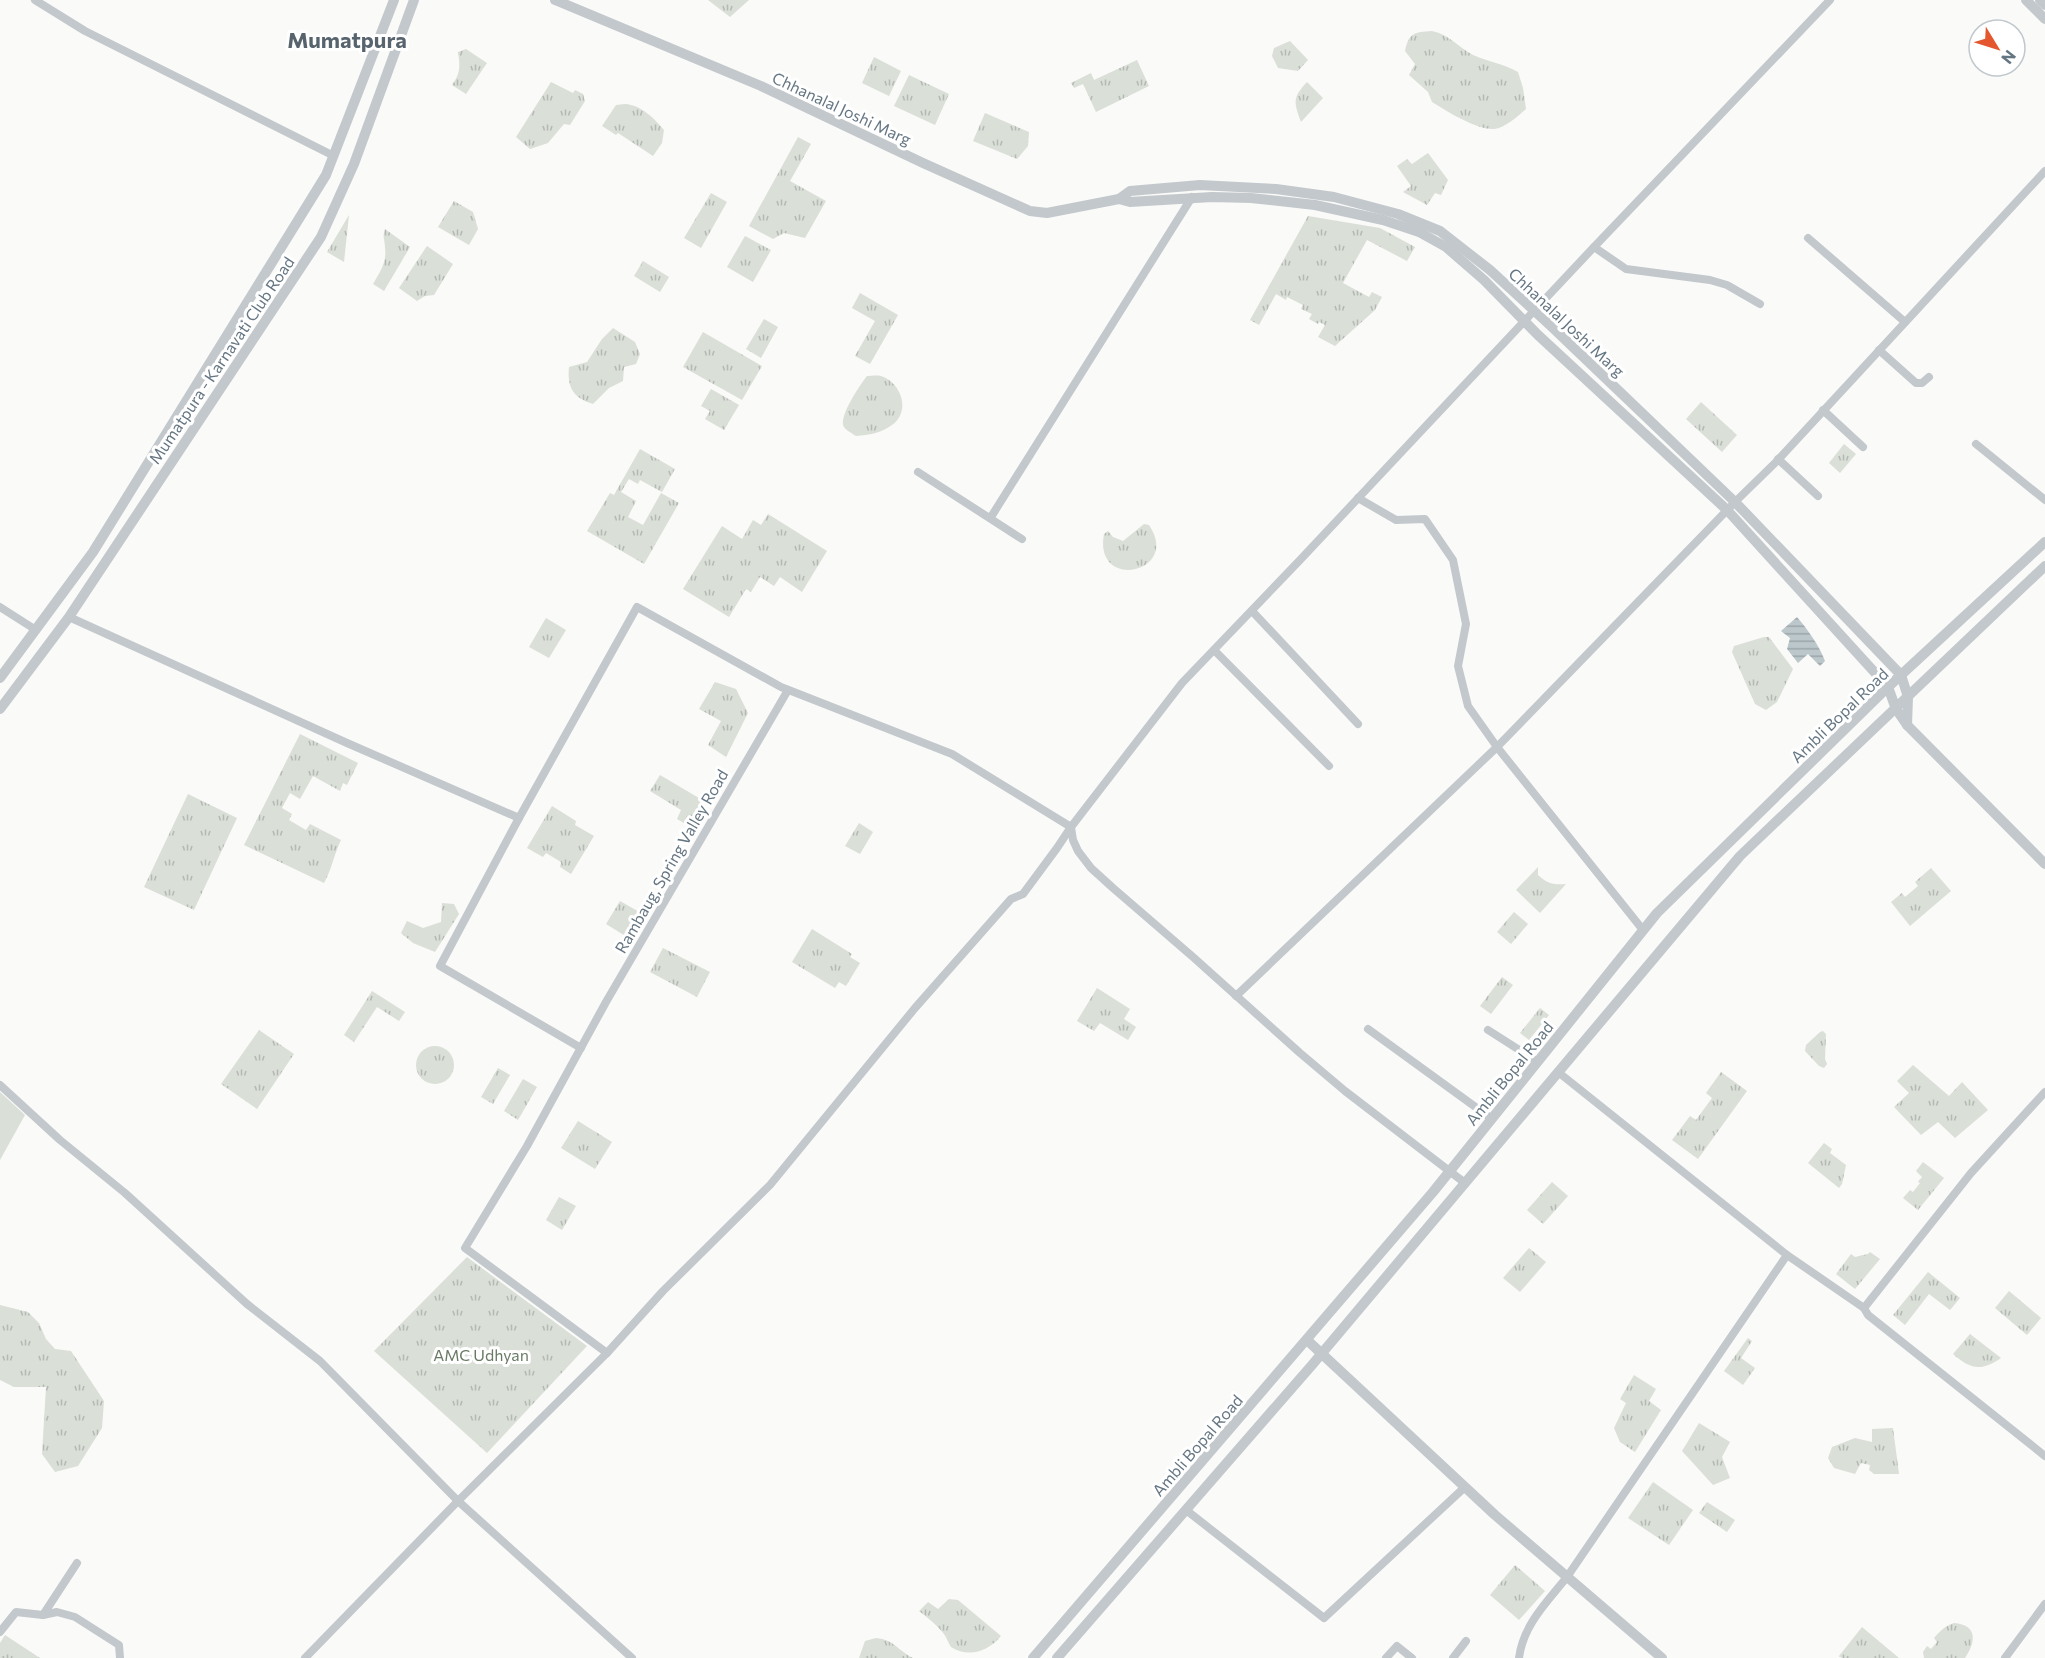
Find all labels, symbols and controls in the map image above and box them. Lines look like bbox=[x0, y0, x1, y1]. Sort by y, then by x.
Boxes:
north arrow bbox=[1967, 18, 2027, 78]
district label: Mumatpura bbox=[287, 26, 407, 53]
text: N bbox=[1998, 47, 2020, 68]
street label: Chhanalal Joshi Marg bbox=[770, 67, 915, 149]
street label: Mumatpura - Karnavati Club Road bbox=[144, 253, 298, 467]
street label: Chhanalal Joshi Marg bbox=[1505, 264, 1629, 381]
street label: Ambli Bopal Road bbox=[1786, 664, 1892, 766]
street label: Rambaug, Spring Valley Road bbox=[611, 766, 731, 956]
street label: Ambli Bopal Road bbox=[1461, 1017, 1557, 1129]
park label: AMC Udhyan bbox=[433, 1345, 529, 1364]
street label: Ambli Bopal Road bbox=[1148, 1390, 1246, 1500]

